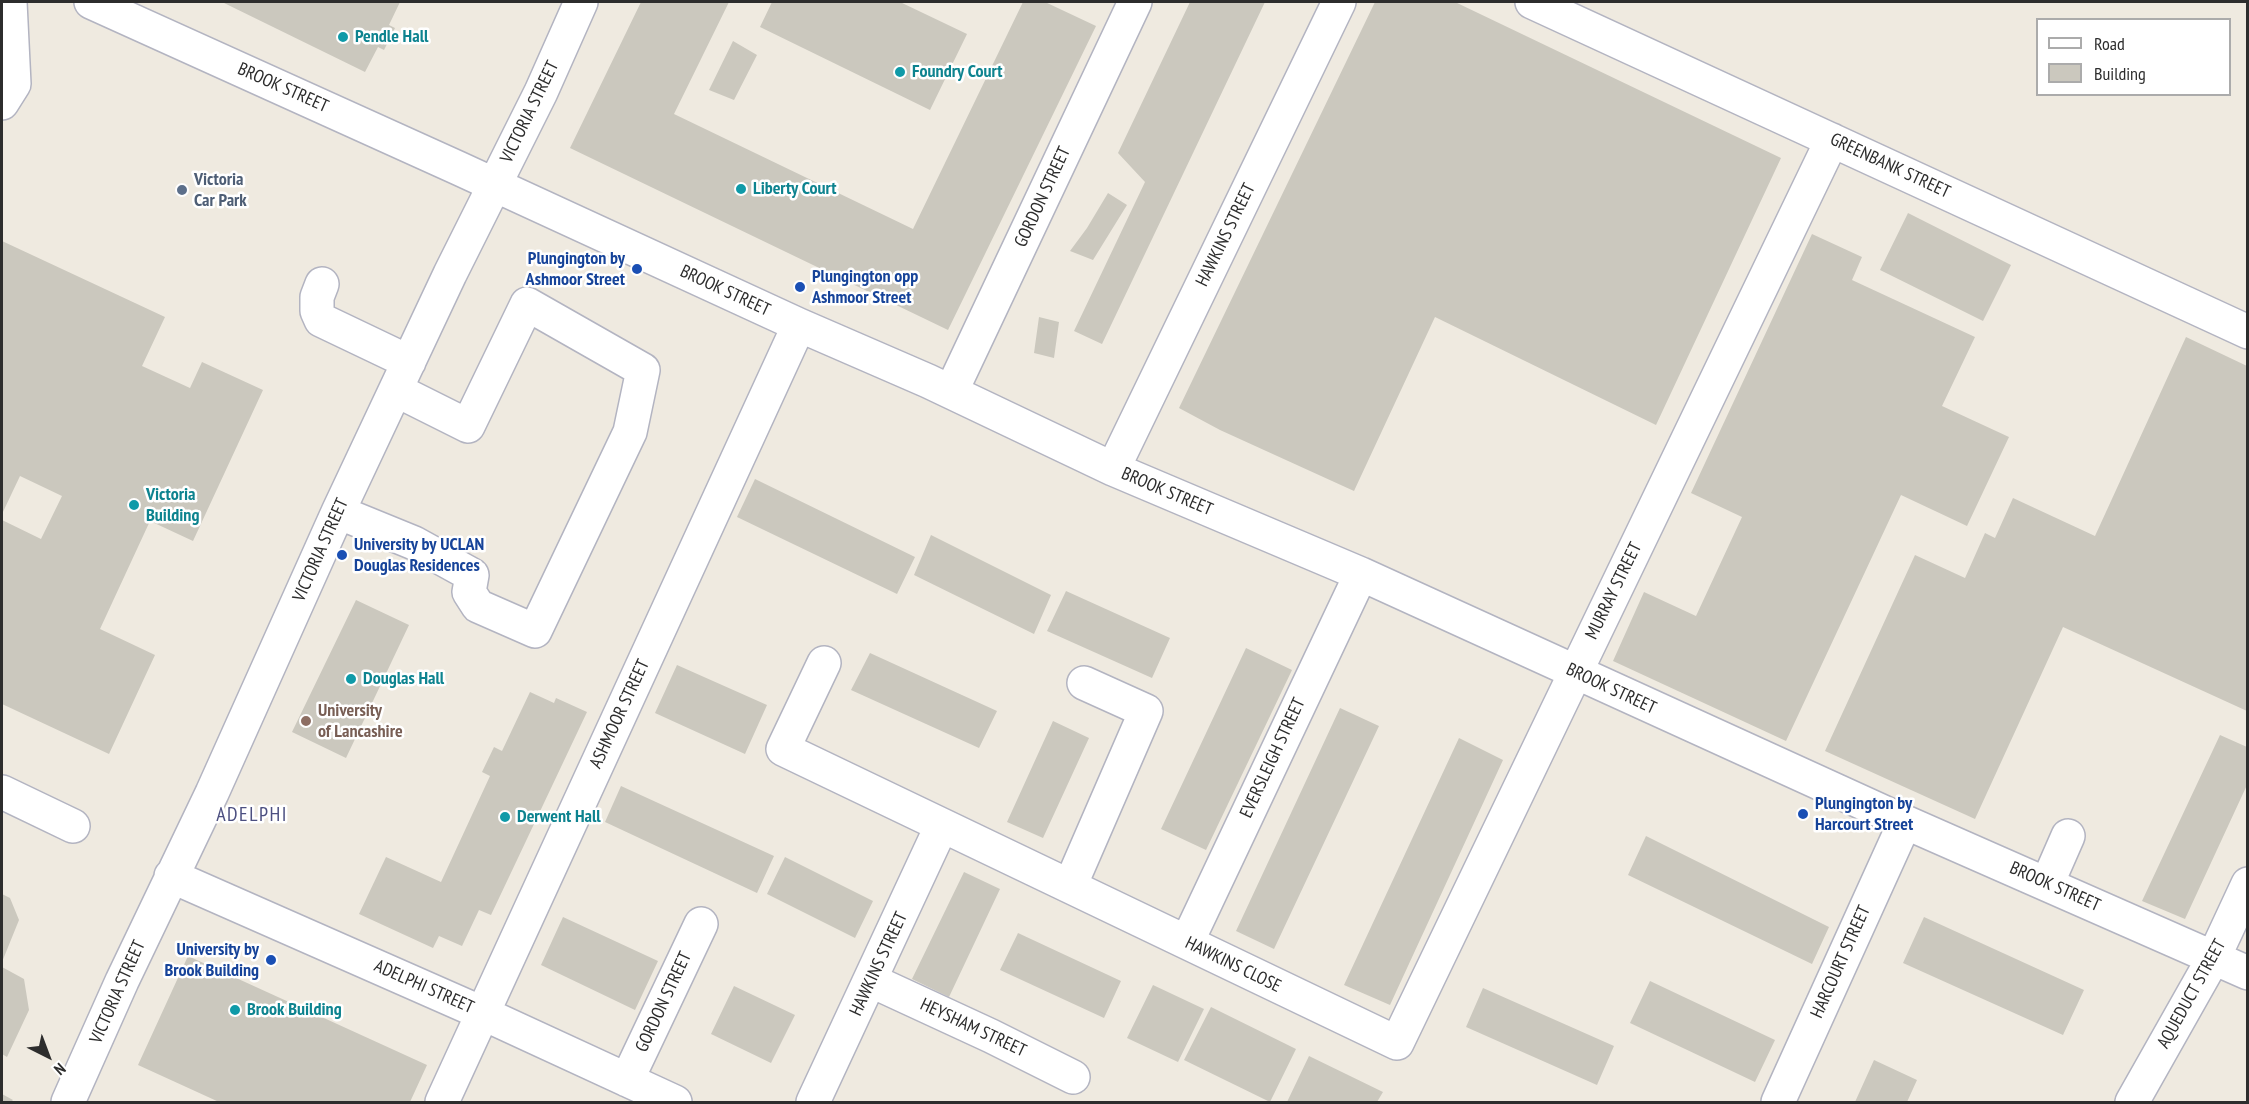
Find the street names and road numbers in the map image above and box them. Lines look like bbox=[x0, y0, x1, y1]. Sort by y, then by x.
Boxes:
street label: BROOK STREET bbox=[234, 58, 332, 118]
street label: VICTORIA STREET bbox=[496, 58, 564, 166]
street label: GREENBANK STREET bbox=[1827, 129, 1953, 203]
street label: GORDON STREET bbox=[1010, 143, 1076, 251]
street label: HAWKINS STREET bbox=[1192, 180, 1260, 290]
street label: BROOK STREET bbox=[677, 261, 773, 321]
street label: BROOK STREET bbox=[1118, 463, 1216, 521]
street label: VICTORIA STREET bbox=[289, 495, 353, 605]
street label: MURRAY STREET bbox=[1581, 539, 1647, 643]
street label: ASHMOOR STREET bbox=[585, 656, 655, 772]
street label: BROOK STREET bbox=[1563, 659, 1659, 719]
street label: EVERSLEIGH STREET bbox=[1236, 695, 1310, 821]
street label: BROOK STREET bbox=[2006, 857, 2104, 917]
street label: HARCOURT STREET bbox=[1807, 902, 1875, 1022]
street label: HAWKINS STREET bbox=[846, 909, 912, 1019]
street label: HAWKINS CLOSE bbox=[1181, 932, 1285, 998]
street label: AQUEDUCT STREET bbox=[2153, 936, 2231, 1052]
street label: VICTORIA STREET bbox=[86, 937, 150, 1047]
street label: GORDON STREET bbox=[631, 948, 697, 1056]
street label: ADELPHI STREET bbox=[371, 955, 477, 1019]
street label: HEYSHAM STREET bbox=[917, 994, 1029, 1062]

